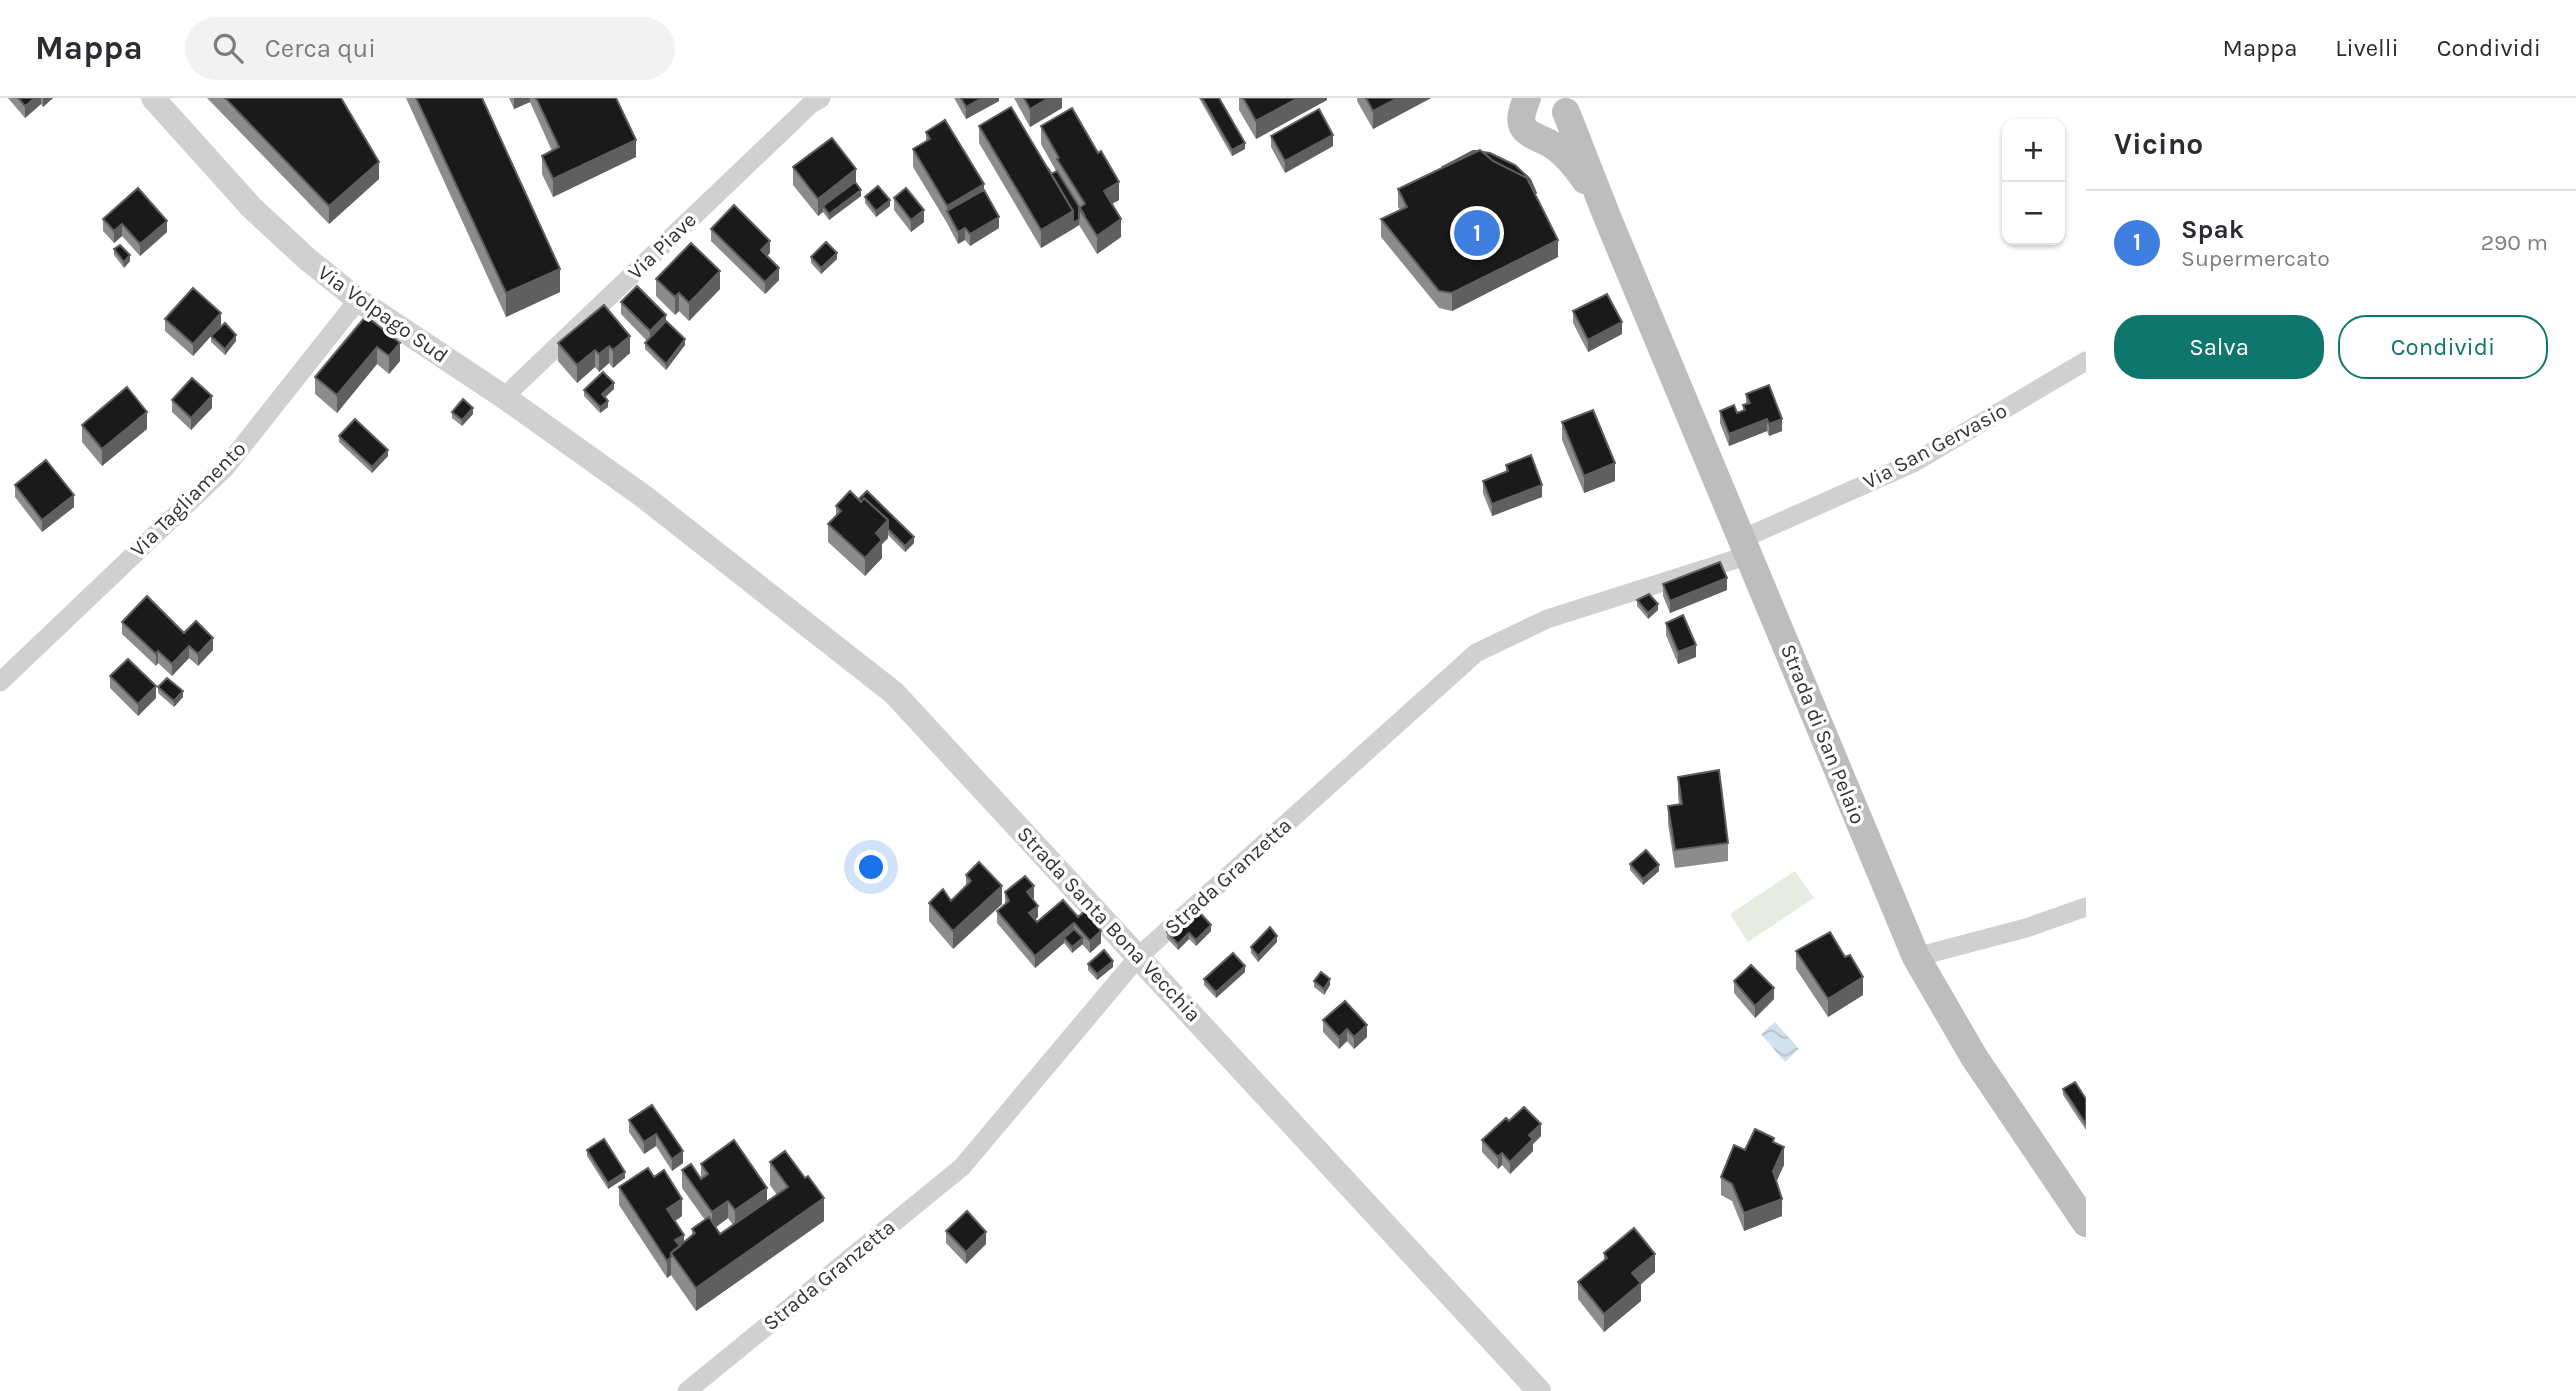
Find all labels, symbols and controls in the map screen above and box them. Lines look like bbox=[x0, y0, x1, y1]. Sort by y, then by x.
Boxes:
search box bbox=[185, 17, 675, 80]
text: Mappa bbox=[35, 29, 143, 67]
icon: search bbox=[209, 29, 247, 67]
text: Cerca qui bbox=[265, 33, 376, 64]
text: Mappa bbox=[2223, 34, 2297, 62]
text: Livelli bbox=[2335, 34, 2399, 62]
text: Condividi bbox=[2437, 34, 2541, 62]
map controls bbox=[2002, 119, 2065, 245]
button: + bbox=[2002, 119, 2065, 182]
text: Vicino bbox=[2114, 126, 2203, 162]
button: − bbox=[2002, 182, 2065, 245]
pin: 1 bbox=[1454, 207, 1500, 259]
street label: Via Piave bbox=[623, 208, 701, 284]
text: Spak bbox=[2181, 214, 2244, 245]
text: 1 bbox=[2133, 229, 2141, 256]
text: 290 m bbox=[2481, 229, 2548, 256]
text: Supermercato bbox=[2181, 245, 2330, 272]
street label: Via Volpago Sud bbox=[313, 260, 453, 368]
button: Salva bbox=[2114, 315, 2324, 379]
button: Condividi bbox=[2338, 315, 2548, 379]
street label: Via San Gervasio bbox=[1859, 398, 2011, 494]
street label: Via Tagliamento bbox=[125, 436, 251, 562]
street label: Strada di San Pelaio bbox=[1776, 641, 1870, 827]
street label: Strada Granzetta bbox=[1160, 813, 1296, 939]
street label: Strada Santa Bona Vecchia bbox=[1012, 821, 1206, 1027]
your location bbox=[854, 850, 888, 884]
street label: Strada Granzetta bbox=[758, 1215, 900, 1335]

